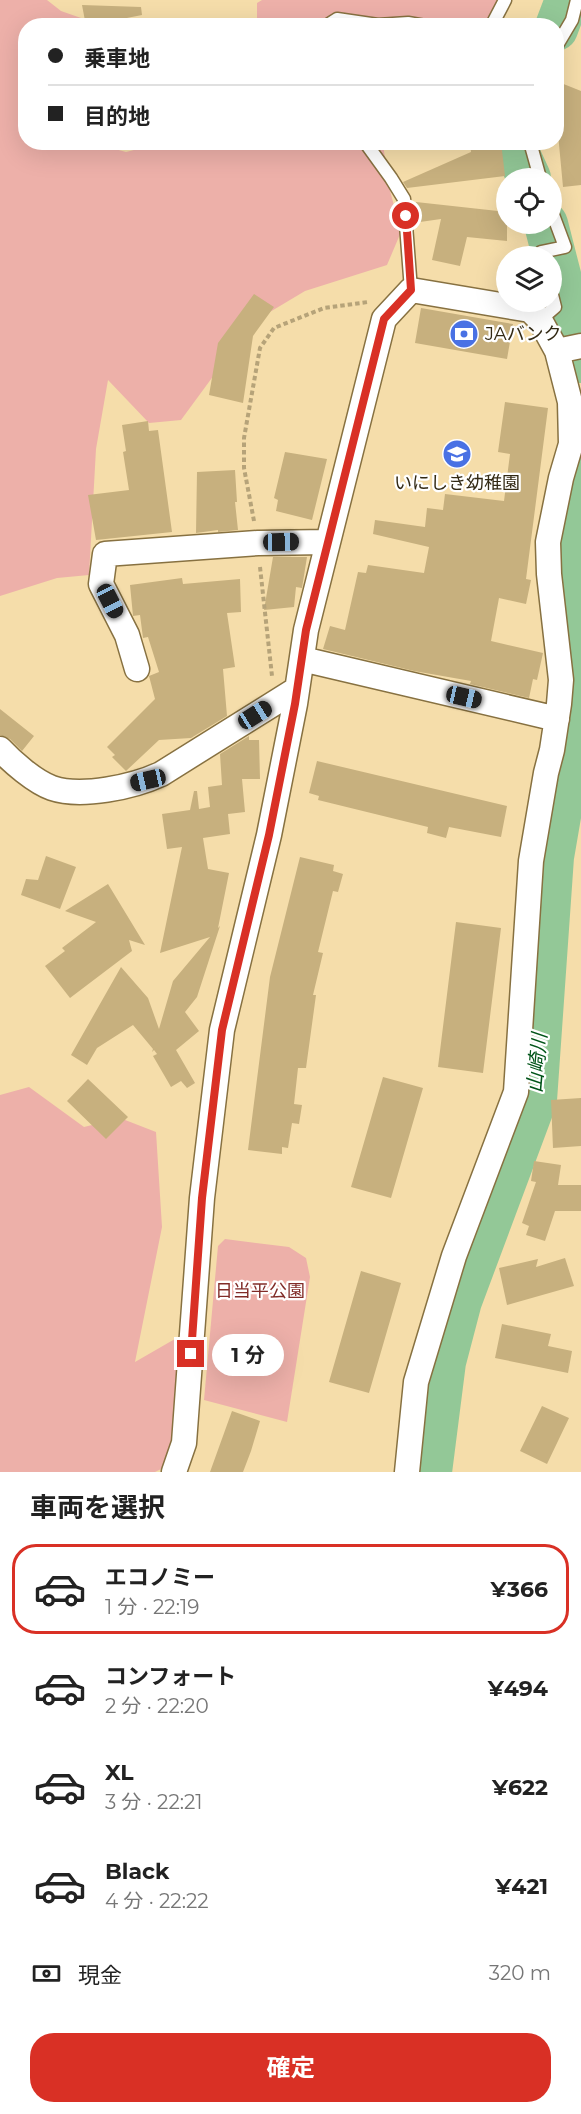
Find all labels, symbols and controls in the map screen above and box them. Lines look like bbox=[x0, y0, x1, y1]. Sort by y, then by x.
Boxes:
text: 乗車地 bbox=[84, 45, 150, 72]
text: 目的地 bbox=[84, 103, 150, 130]
map controls bbox=[496, 168, 562, 312]
button: locate bbox=[496, 168, 562, 234]
route start bbox=[392, 202, 419, 229]
button: layers bbox=[496, 246, 562, 312]
bank icon: JAバンク bbox=[448, 318, 480, 350]
place label: JAバンク bbox=[484, 323, 562, 345]
school or university icon: いにしき幼稚園 bbox=[441, 438, 473, 470]
place label: いにしき幼稚園 bbox=[394, 472, 520, 494]
car bbox=[263, 533, 299, 551]
car bbox=[94, 581, 126, 621]
car bbox=[444, 684, 484, 710]
car bbox=[235, 698, 275, 732]
car bbox=[128, 767, 168, 793]
water label: 山崎川 bbox=[522, 1030, 552, 1094]
park label: 日当平公園 bbox=[215, 1280, 305, 1302]
callout: 1 分 bbox=[212, 1333, 284, 1375]
route end bbox=[177, 1340, 204, 1367]
text: 1 分 bbox=[231, 1343, 265, 1367]
text: 車両を選択 bbox=[30, 1491, 165, 1524]
icon: car bbox=[33, 1562, 87, 1616]
text: エコノミー bbox=[105, 1564, 215, 1591]
text: ¥366 bbox=[491, 1576, 548, 1603]
text: 1 分 · 22:19 bbox=[105, 1595, 199, 1619]
icon: car bbox=[33, 1661, 87, 1715]
text: コンフォート bbox=[105, 1663, 236, 1690]
text: ¥494 bbox=[488, 1675, 548, 1702]
text: 2 分 · 22:20 bbox=[105, 1694, 209, 1718]
text: XL bbox=[105, 1759, 134, 1786]
icon: car bbox=[33, 1760, 87, 1814]
text: ¥622 bbox=[492, 1774, 548, 1801]
text: 3 分 · 22:21 bbox=[105, 1790, 203, 1814]
text: Black bbox=[105, 1858, 169, 1885]
icon: car bbox=[33, 1859, 87, 1913]
text: ¥421 bbox=[495, 1873, 548, 1900]
text: 4 分 · 22:22 bbox=[105, 1889, 209, 1913]
icon: cash bbox=[30, 1957, 63, 1990]
text: 320 m bbox=[489, 1961, 551, 1985]
text: 現金 bbox=[78, 1962, 122, 1989]
button: 確定 bbox=[30, 2033, 551, 2102]

